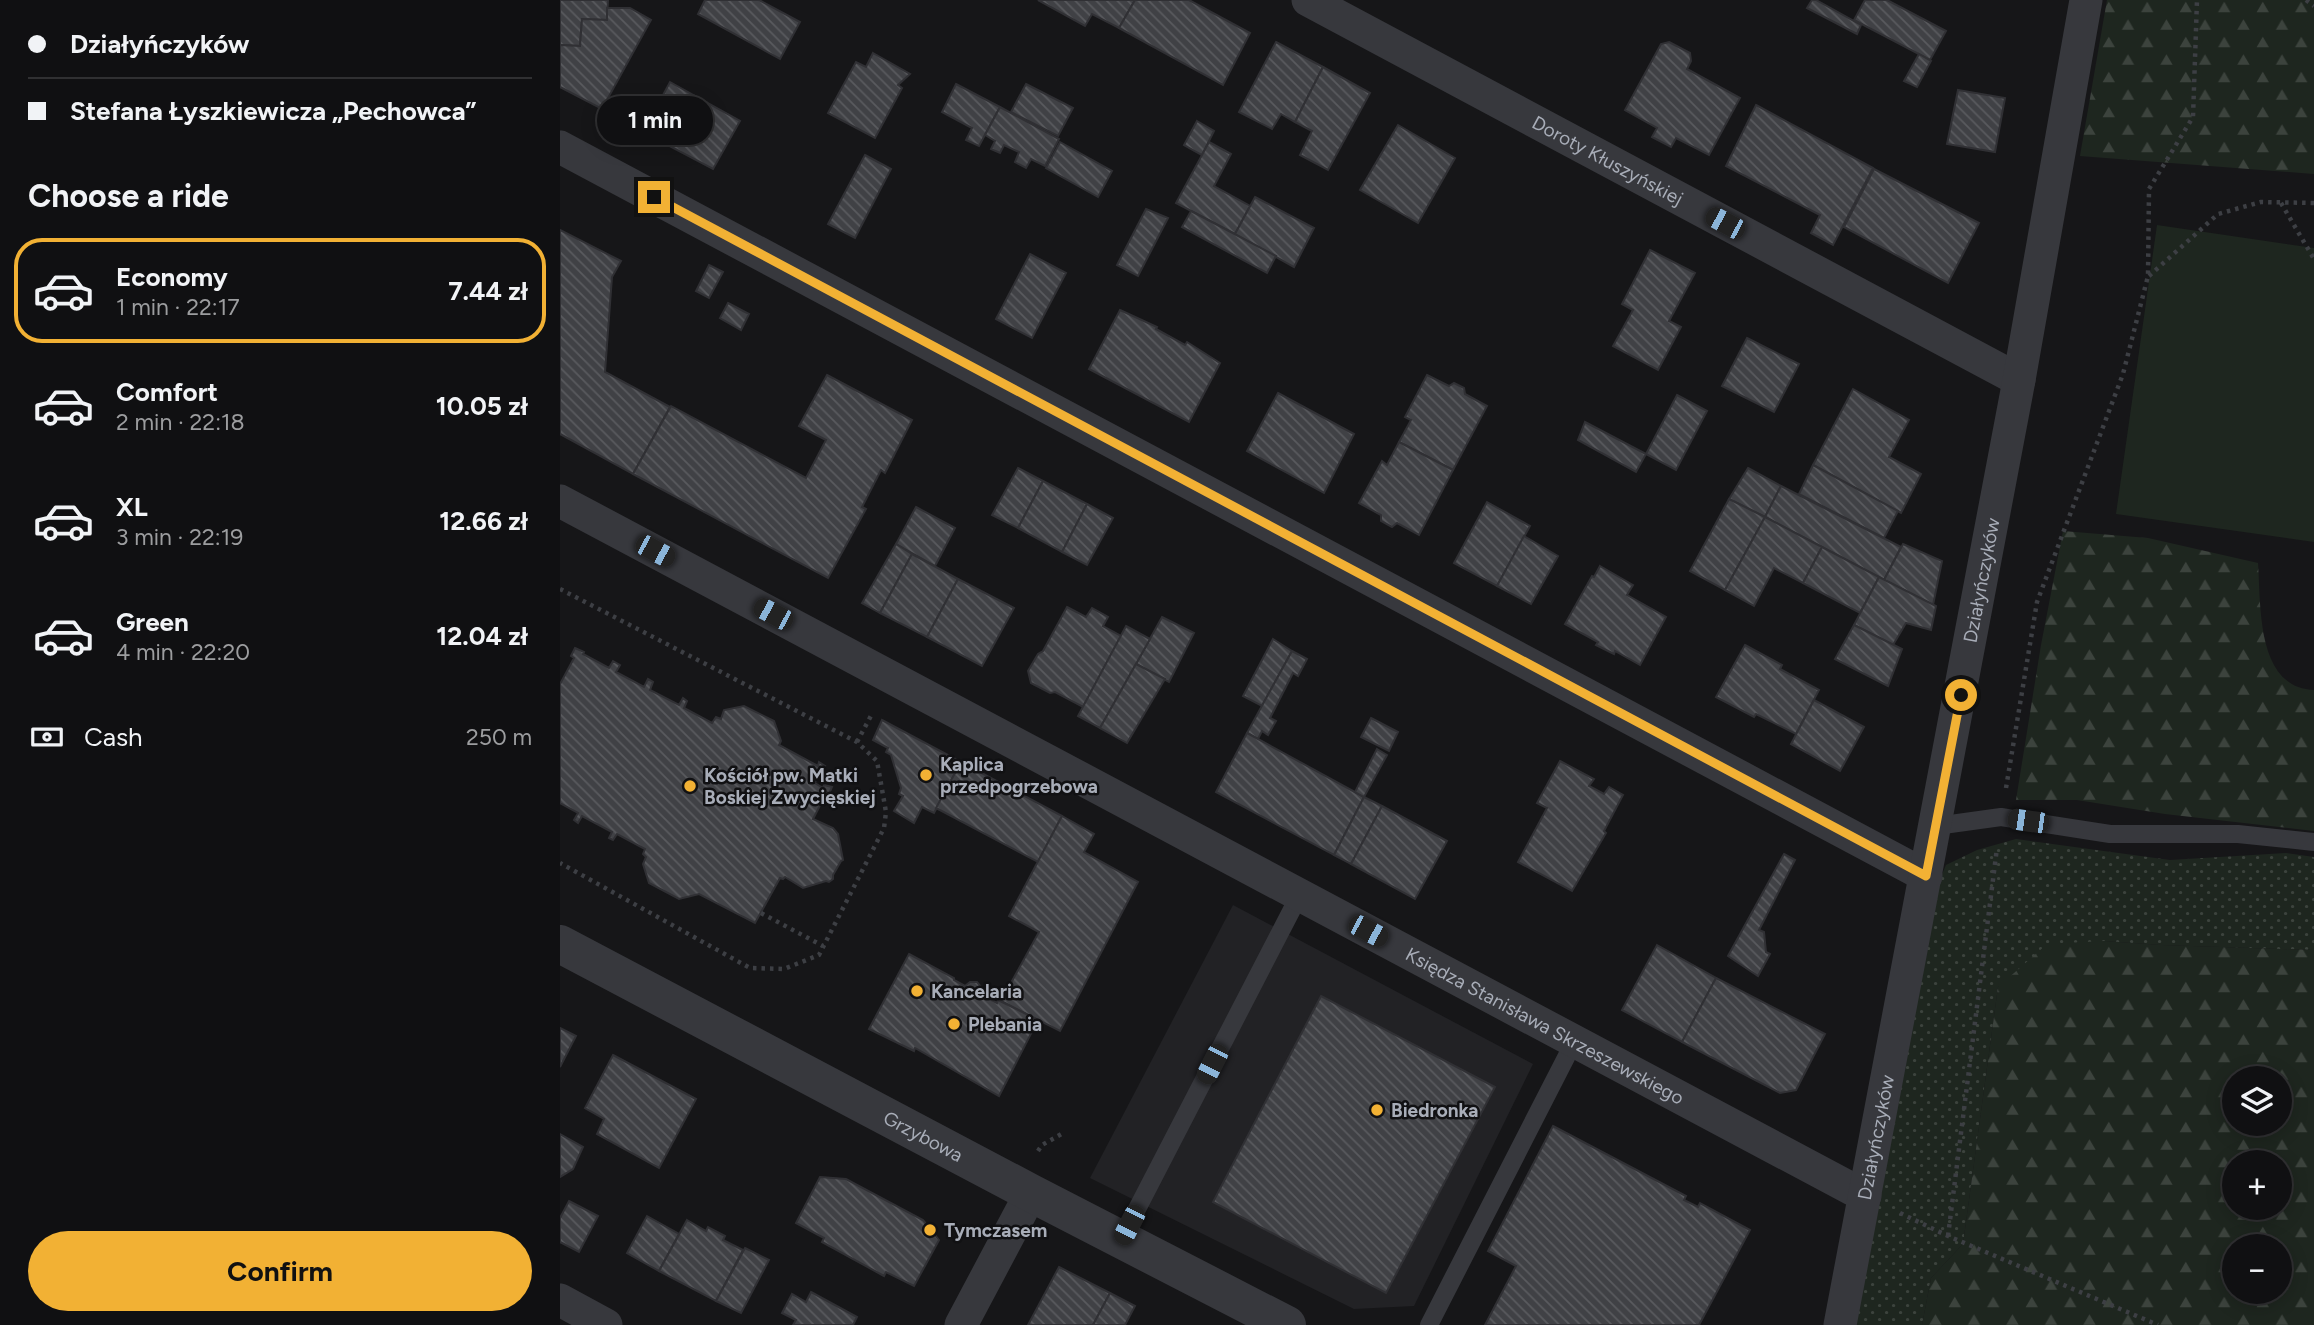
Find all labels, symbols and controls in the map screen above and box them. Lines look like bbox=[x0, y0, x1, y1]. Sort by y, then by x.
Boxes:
text: Działyńczyków bbox=[70, 28, 250, 60]
text: Stefana Łyszkiewicza „Pechowca” bbox=[70, 95, 476, 127]
callout: 1 min bbox=[596, 96, 712, 144]
text: 1 min bbox=[628, 106, 682, 134]
street label: Doroty Kłuszyńskiej bbox=[1528, 111, 1687, 210]
text: Choose a ride bbox=[28, 177, 229, 215]
route end bbox=[638, 181, 670, 213]
car bbox=[1702, 204, 1749, 242]
icon: car bbox=[32, 259, 95, 322]
text: Economy bbox=[116, 261, 228, 293]
text: 7.44 zł bbox=[448, 275, 528, 307]
text: 1 min · 22:17 bbox=[116, 293, 240, 321]
icon: car bbox=[32, 374, 95, 437]
text: Comfort bbox=[116, 376, 218, 408]
text: 10.05 zł bbox=[436, 390, 528, 422]
text: 2 min · 22:18 bbox=[116, 408, 245, 436]
icon: car bbox=[32, 489, 95, 552]
text: XL bbox=[116, 491, 148, 523]
text: 12.66 zł bbox=[439, 505, 528, 537]
street label: Działyńczyków bbox=[1958, 516, 2004, 645]
text: 3 min · 22:19 bbox=[116, 523, 243, 551]
car bbox=[632, 532, 679, 570]
car bbox=[750, 595, 797, 633]
icon: car bbox=[32, 604, 95, 667]
text: Green bbox=[116, 606, 189, 638]
text: 12.04 zł bbox=[436, 620, 528, 652]
text: 4 min · 22:20 bbox=[116, 638, 250, 666]
route start bbox=[1945, 679, 1977, 711]
icon: cash bbox=[28, 718, 66, 756]
text: Cash bbox=[84, 721, 143, 753]
text: 250 m bbox=[466, 723, 532, 751]
place label: Kaplica przedpogrzebowa bbox=[940, 753, 1098, 798]
place label: Kościół pw. Matki Boskiej Zwycięskiej bbox=[704, 764, 876, 809]
marker: Kaplica przedpogrzebowa bbox=[918, 767, 934, 783]
marker: Kościół pw. Matki Boskiej Zwycięskiej bbox=[682, 778, 698, 794]
car bbox=[2006, 808, 2051, 834]
car bbox=[1345, 912, 1392, 950]
street label: Księdza Stanisława Skrzeszewskiego bbox=[1402, 942, 1688, 1109]
place label: Kancelaria bbox=[931, 980, 1022, 1003]
marker: Kancelaria bbox=[909, 983, 925, 999]
place label: Plebania bbox=[968, 1013, 1042, 1036]
marker: Plebania bbox=[946, 1016, 962, 1032]
car bbox=[1194, 1041, 1231, 1087]
map controls bbox=[2222, 1066, 2292, 1304]
button: layers bbox=[2222, 1066, 2292, 1136]
street label: Działyńczyków bbox=[1852, 1073, 1899, 1202]
place label: Biedronka bbox=[1391, 1099, 1478, 1122]
marker: Biedronka bbox=[1369, 1102, 1385, 1118]
street label: Grzybowa bbox=[880, 1106, 967, 1166]
button: + bbox=[2222, 1150, 2292, 1220]
car bbox=[1111, 1202, 1148, 1248]
place label: Tymczasem bbox=[944, 1219, 1047, 1242]
marker: Tymczasem bbox=[922, 1222, 938, 1238]
button: Confirm bbox=[28, 1231, 532, 1311]
button: − bbox=[2222, 1234, 2292, 1304]

